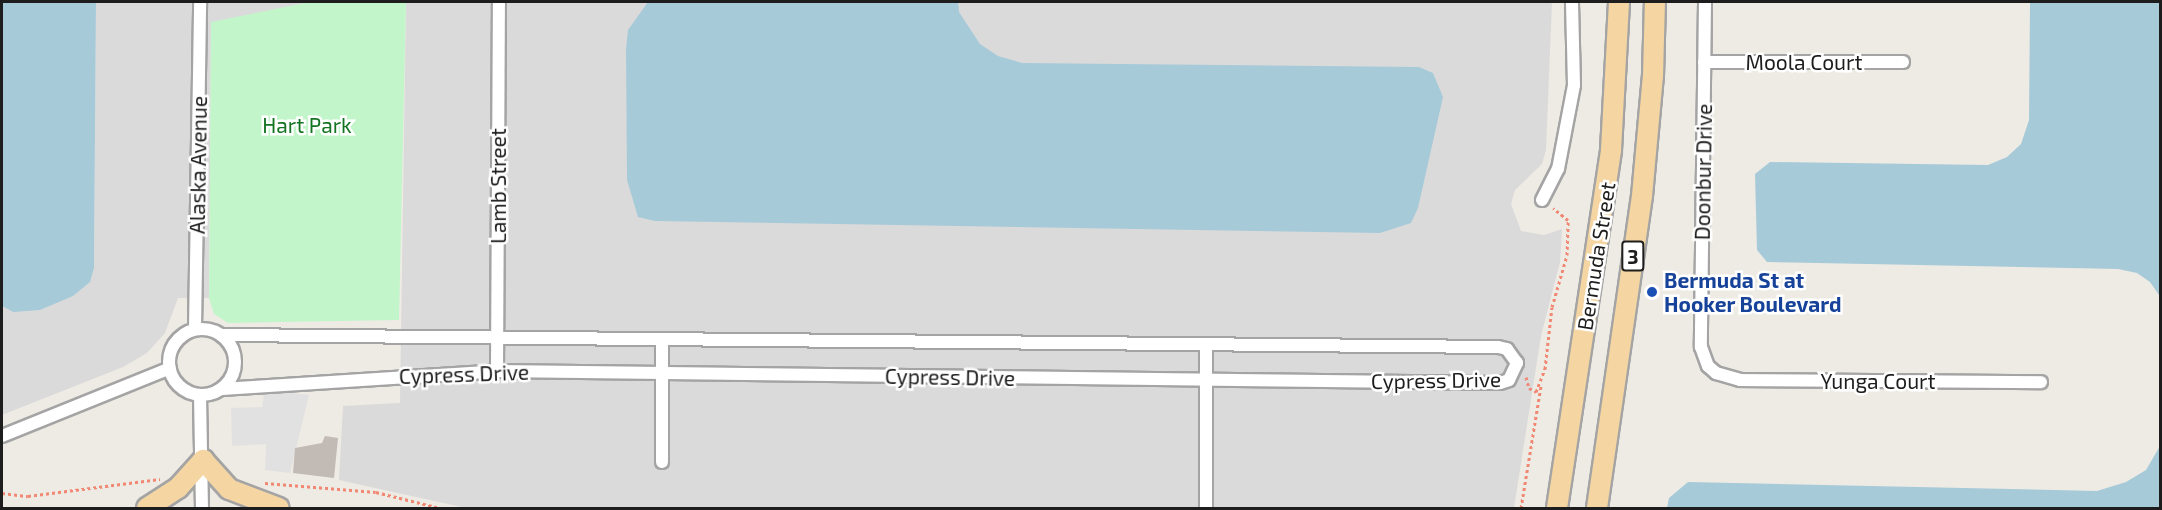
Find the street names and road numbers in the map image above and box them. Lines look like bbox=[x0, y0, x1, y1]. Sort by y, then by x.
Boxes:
street label: Moola Court bbox=[1745, 49, 1863, 75]
street label: Alaska Avenue bbox=[184, 95, 212, 235]
street label: Doonbur Drive bbox=[1689, 103, 1717, 241]
street label: Lamb Street bbox=[485, 128, 511, 244]
street label: Bermuda Street bbox=[1572, 180, 1620, 332]
road number: 3 bbox=[1621, 239, 1645, 273]
street label: Cypress Drive bbox=[398, 359, 530, 389]
street label: Cypress Drive bbox=[885, 363, 1015, 391]
street label: Cypress Drive bbox=[1371, 366, 1501, 394]
street label: Yunga Court bbox=[1820, 368, 1936, 394]

